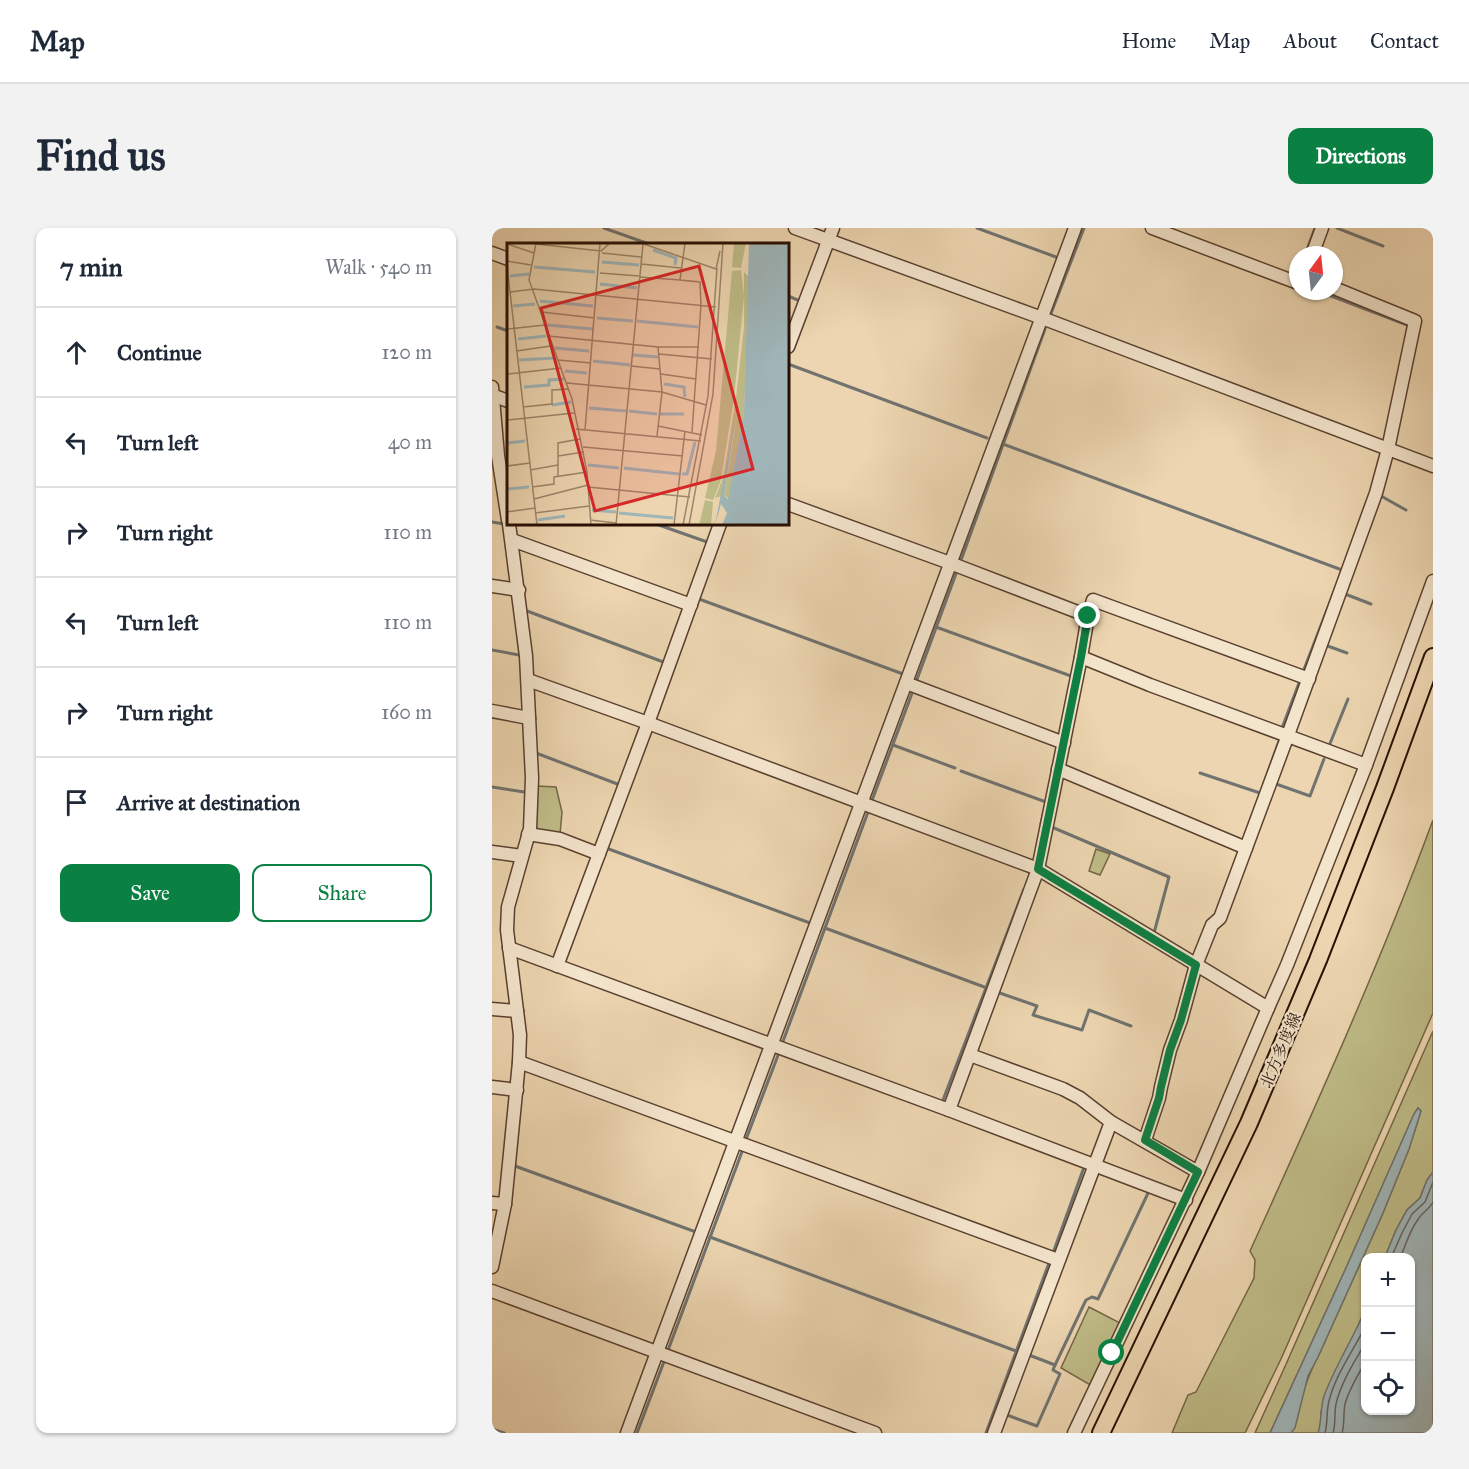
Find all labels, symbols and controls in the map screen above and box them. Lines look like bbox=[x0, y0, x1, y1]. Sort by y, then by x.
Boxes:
text: Map bbox=[30, 24, 85, 59]
text: Home bbox=[1121, 28, 1176, 54]
text: Map bbox=[1209, 28, 1250, 54]
text: About bbox=[1283, 28, 1337, 54]
text: Contact bbox=[1370, 28, 1439, 54]
button: Directions bbox=[1288, 128, 1433, 184]
text: Find us bbox=[36, 130, 166, 182]
inset map bbox=[507, 243, 789, 525]
north arrow bbox=[1289, 246, 1343, 300]
text: 7 min bbox=[60, 251, 123, 283]
text: Walk · 540 m bbox=[325, 255, 432, 279]
icon: ahead bbox=[60, 336, 93, 369]
text: Continue bbox=[117, 339, 202, 366]
text: 120 m bbox=[381, 340, 432, 364]
icon: left bbox=[60, 426, 93, 459]
text: Turn left bbox=[117, 429, 199, 456]
text: 40 m bbox=[388, 430, 432, 454]
icon: right bbox=[60, 516, 93, 549]
text: Turn right bbox=[117, 519, 213, 546]
text: 110 m bbox=[384, 520, 432, 544]
route end bbox=[1074, 602, 1100, 628]
icon: left bbox=[60, 606, 93, 639]
text: Turn left bbox=[117, 609, 199, 636]
text: 110 m bbox=[384, 610, 432, 634]
icon: right bbox=[60, 696, 93, 729]
text: Turn right bbox=[117, 699, 213, 726]
text: 160 m bbox=[381, 700, 432, 724]
icon: arrive bbox=[60, 786, 93, 819]
text: Arrive at destination bbox=[117, 789, 300, 816]
button: Save bbox=[60, 864, 240, 922]
button: Share bbox=[252, 864, 432, 922]
street label: 北方多度線 bbox=[1256, 1010, 1305, 1091]
map controls bbox=[1361, 1253, 1415, 1415]
button: + bbox=[1361, 1253, 1415, 1307]
button: − bbox=[1361, 1307, 1415, 1361]
route start bbox=[1098, 1339, 1124, 1365]
button: locate bbox=[1361, 1361, 1415, 1415]

